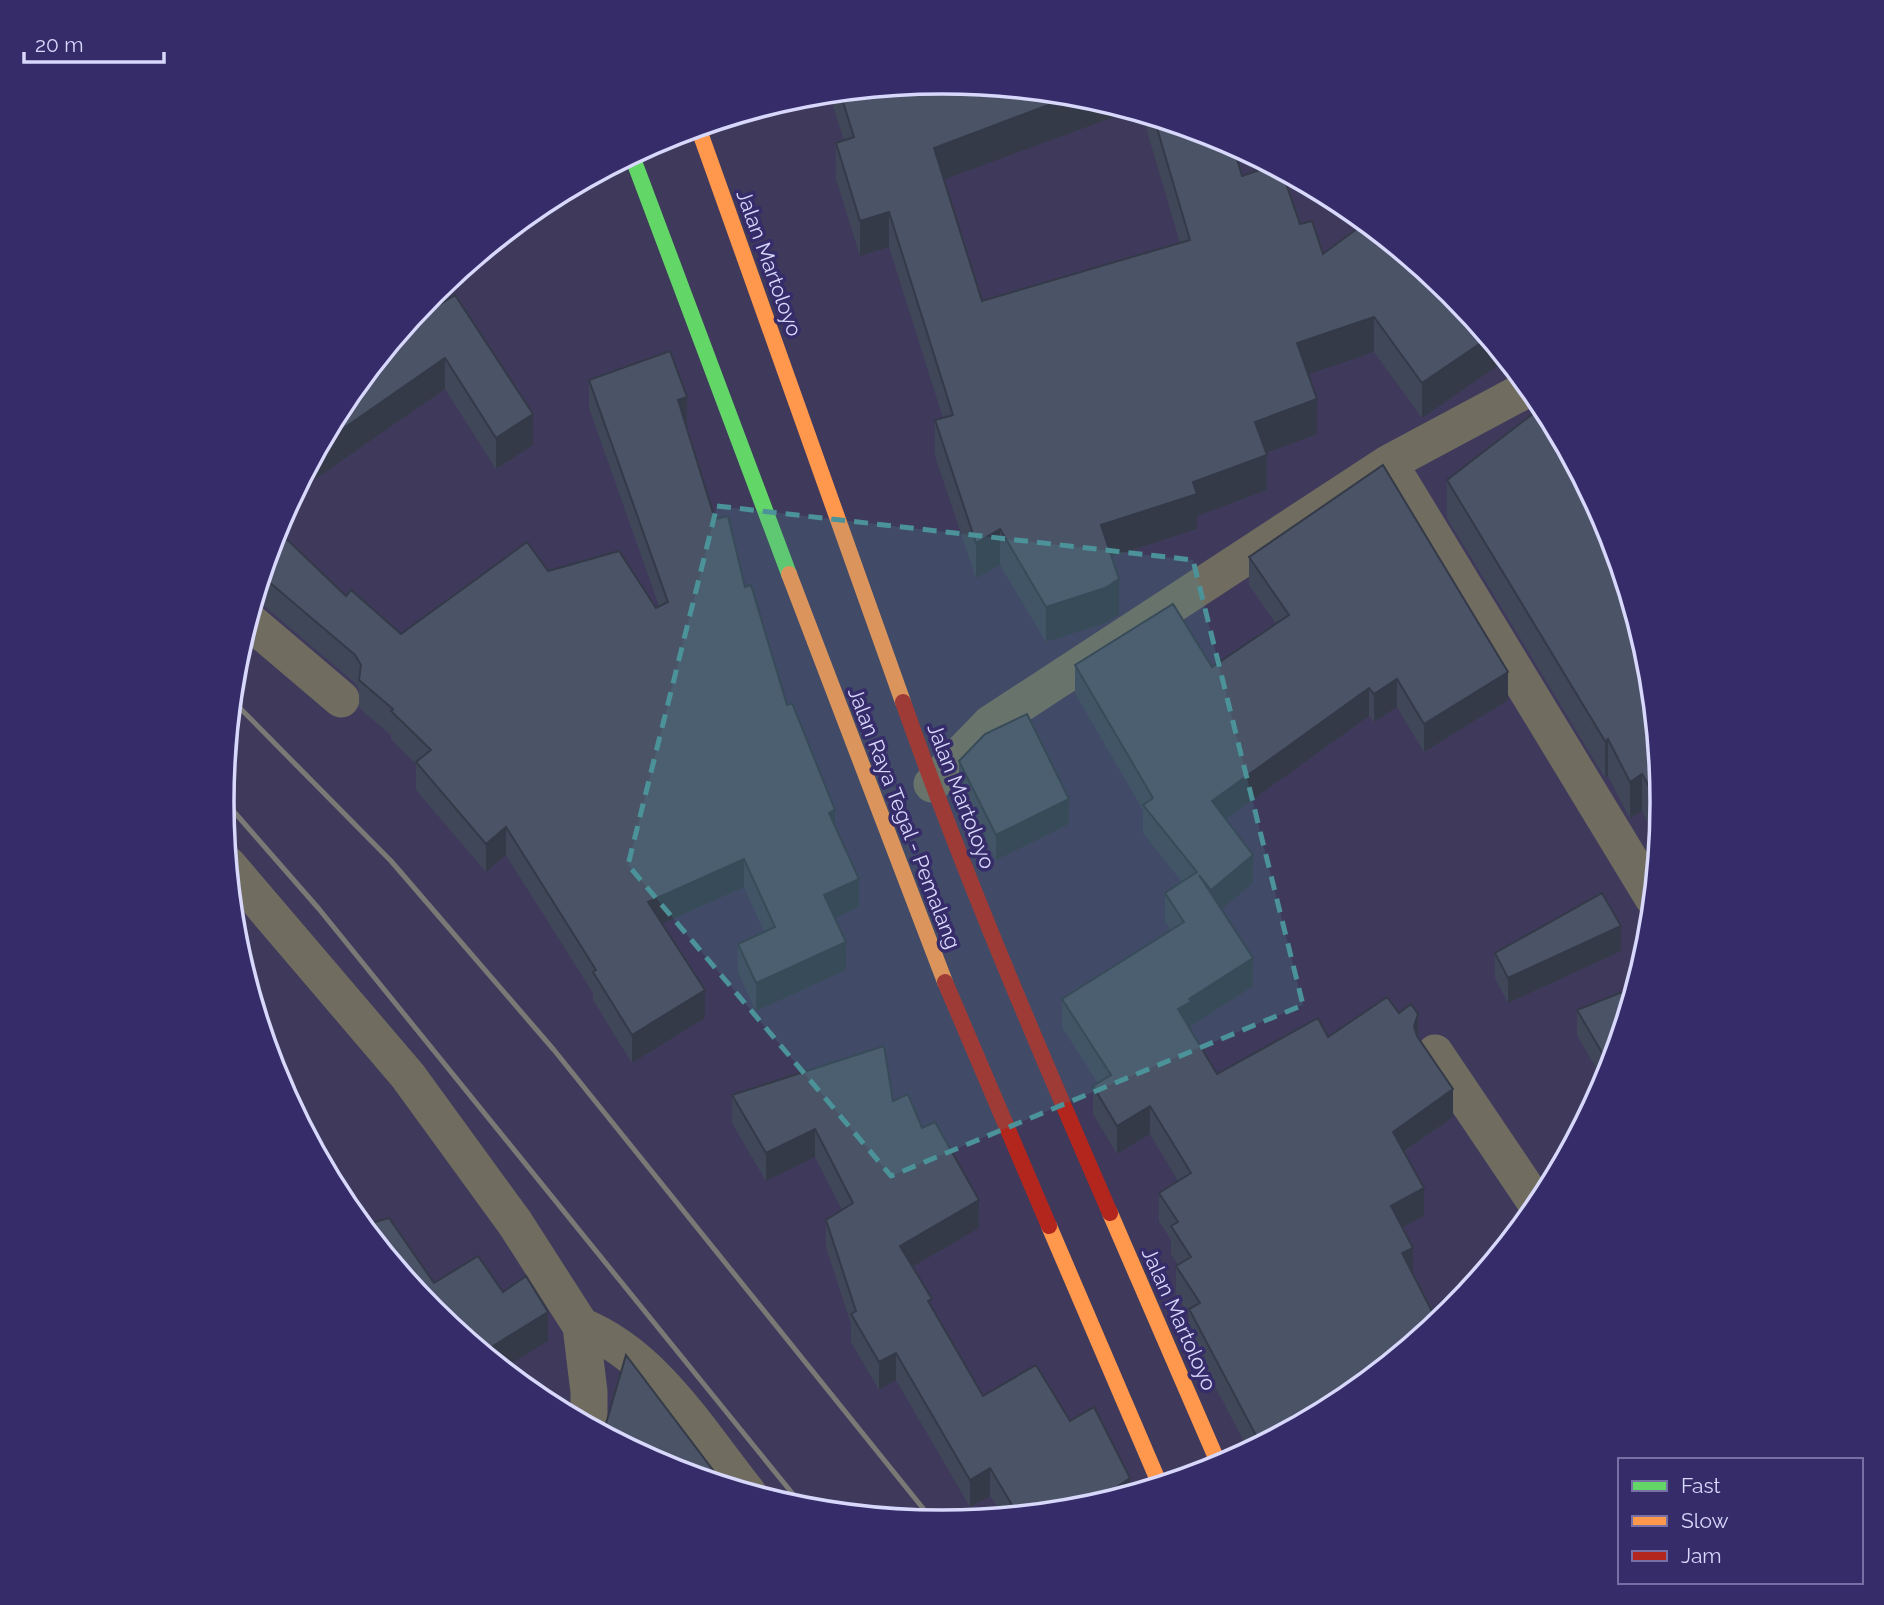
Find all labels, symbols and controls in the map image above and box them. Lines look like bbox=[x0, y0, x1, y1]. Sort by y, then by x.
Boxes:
scale bar bbox=[24, 21, 164, 65]
text: 20 m bbox=[35, 32, 83, 57]
street label: Jalan Martoloyo bbox=[731, 186, 808, 339]
street label: Jalan Raya Tegal - Pemalang bbox=[843, 683, 966, 952]
street label: Jalan Martoloyo bbox=[922, 719, 1001, 872]
street label: Jalan Martoloyo bbox=[1137, 1243, 1222, 1394]
legend bbox=[1618, 1458, 1863, 1584]
text: Fast bbox=[1681, 1473, 1721, 1498]
text: Slow bbox=[1681, 1508, 1729, 1533]
text: Jam bbox=[1681, 1543, 1722, 1568]

